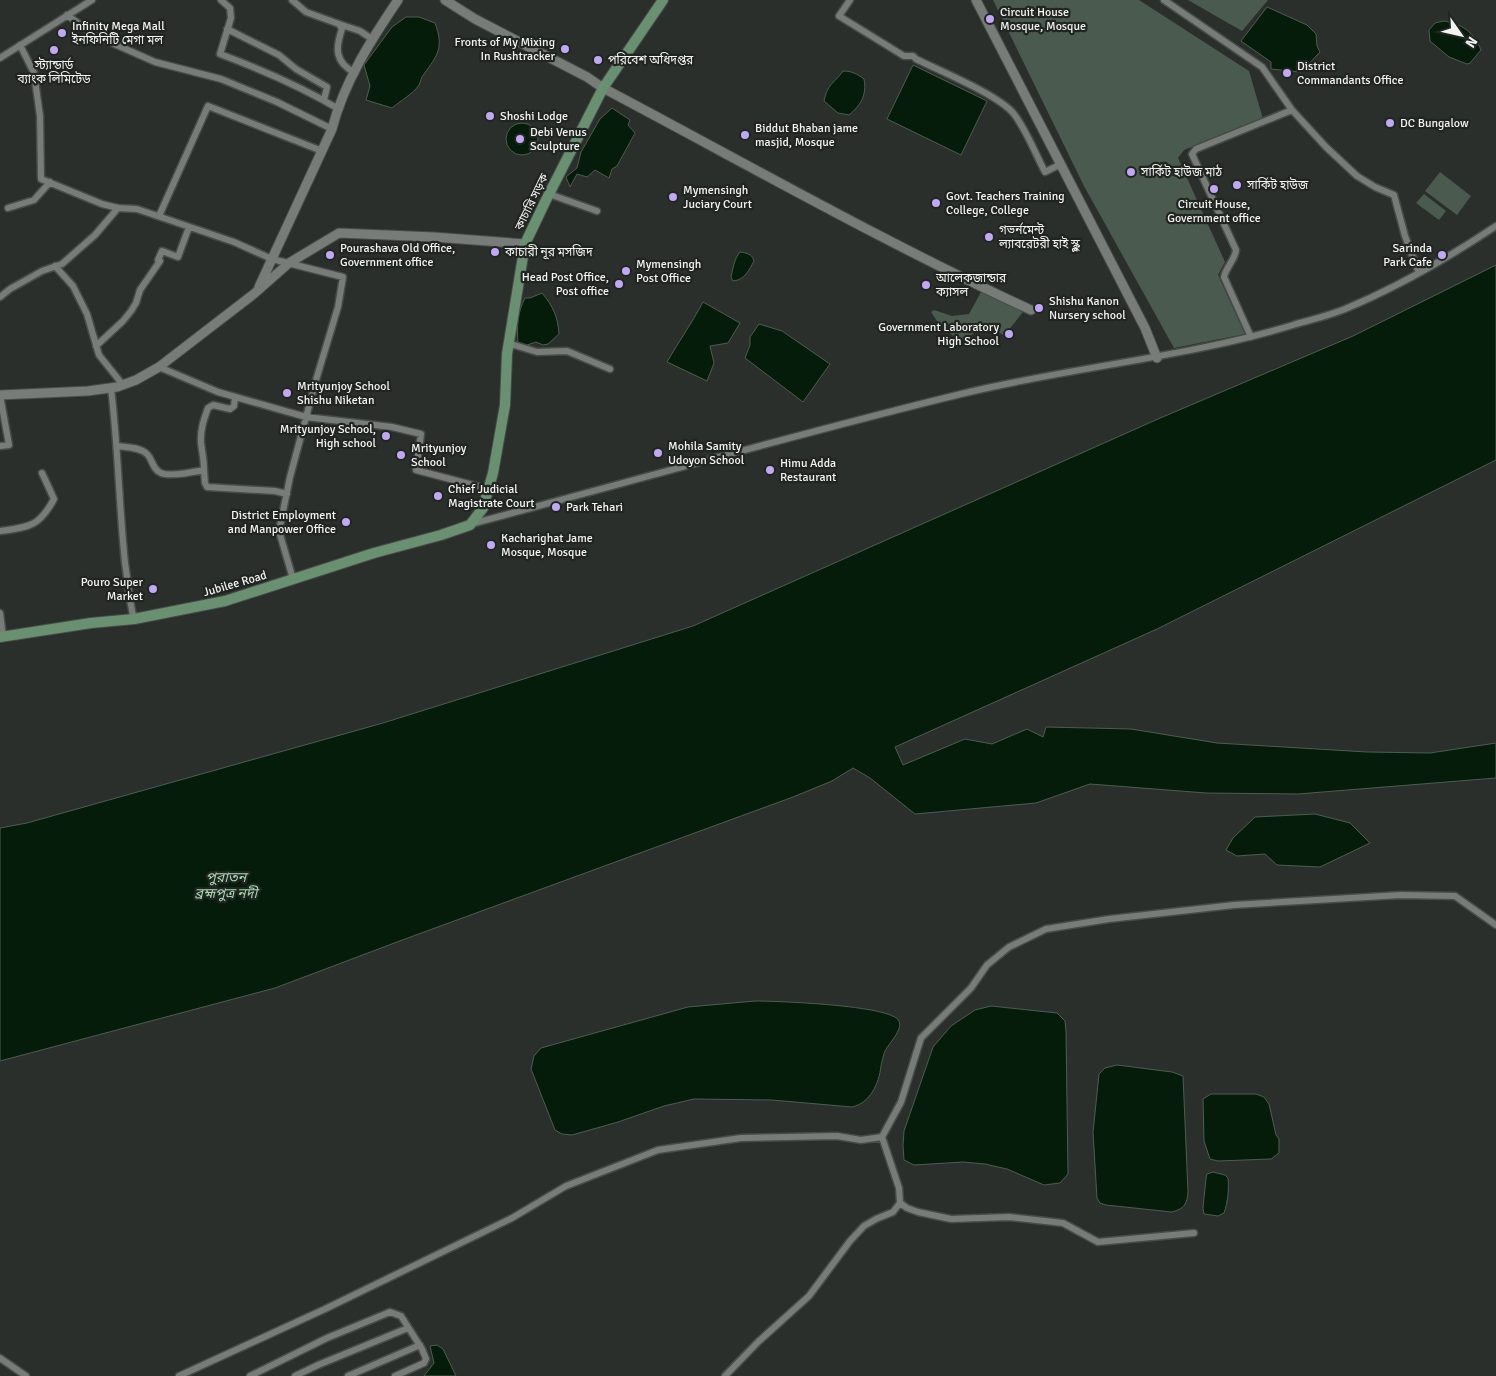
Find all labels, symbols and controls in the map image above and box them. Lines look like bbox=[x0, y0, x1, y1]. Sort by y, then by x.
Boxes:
place label: Circuit House Mosque, Mosque bbox=[1000, 5, 1086, 34]
north arrow bbox=[1436, 10, 1486, 60]
marker: Circuit House Mosque, Mosque bbox=[984, 13, 996, 25]
place label: Infinity Mega Mall ইনফিনিটি মেগা মল bbox=[71, 19, 165, 48]
marker: Infinity Mega Mall ইনফিনিটি মেগা মল bbox=[56, 27, 68, 39]
text: N bbox=[1462, 33, 1481, 51]
place label: Fronts of My Mixing In Rushtracker bbox=[455, 35, 556, 64]
marker: Fronts of My Mixing In Rushtracker bbox=[559, 43, 571, 55]
marker: স্ট্যান্ডার্ড ব্যাংক লিমিটেড bbox=[48, 44, 60, 56]
place label: পরিবেশ অধিদপ্তর bbox=[608, 52, 694, 68]
marker: পরিবেশ অধিদপ্তর bbox=[592, 54, 604, 66]
place label: স্ট্যান্ডার্ড ব্যাংক লিমিটেড bbox=[16, 57, 91, 87]
place label: District Commandants Office bbox=[1297, 59, 1403, 88]
marker: District Commandants Office bbox=[1281, 67, 1293, 79]
place label: Shoshi Lodge bbox=[500, 109, 568, 124]
marker: Shoshi Lodge bbox=[484, 110, 496, 122]
place label: DC Bungalow bbox=[1400, 116, 1469, 131]
marker: DC Bungalow bbox=[1384, 117, 1396, 129]
place label: Biddut Bhaban jame masjid, Mosque bbox=[755, 121, 858, 150]
place label: Debi Venus Sculpture bbox=[530, 125, 587, 154]
marker: Biddut Bhaban jame masjid, Mosque bbox=[739, 129, 751, 141]
marker: Debi Venus Sculpture bbox=[514, 133, 526, 145]
place label: সার্কিট হাউজ মাঠ bbox=[1140, 164, 1222, 180]
marker: সার্কিট হাউজ মাঠ bbox=[1125, 166, 1137, 178]
street label: কাচারি সড়ক bbox=[511, 170, 552, 234]
place label: সার্কিট হাউজ bbox=[1246, 177, 1309, 193]
marker: সার্কিট হাউজ bbox=[1231, 179, 1243, 191]
place label: Mymensingh Juciary Court bbox=[683, 183, 752, 212]
marker: Circuit House, Government office bbox=[1208, 183, 1220, 195]
place label: Govt. Teachers Training College, College bbox=[946, 189, 1065, 218]
marker: Mymensingh Juciary Court bbox=[667, 191, 679, 203]
marker: Govt. Teachers Training College, College bbox=[930, 197, 942, 209]
place label: Circuit House, Government office bbox=[1167, 197, 1261, 226]
place label: গভর্নমেন্ট ল্যাবরেটরী হাই স্কুল bbox=[998, 222, 1081, 252]
marker: গভর্নমেন্ট ল্যাবরেটরী হাই স্কুল bbox=[983, 231, 995, 243]
place label: Pourashava Old Office, Government office bbox=[340, 241, 455, 270]
place label: Sarinda Park Cafe bbox=[1383, 241, 1432, 270]
place label: কাচারী নূর মসজিদ bbox=[504, 244, 593, 260]
marker: কাচারী নূর মসজিদ bbox=[489, 246, 501, 258]
marker: Pourashava Old Office, Government office bbox=[324, 249, 336, 261]
marker: Sarinda Park Cafe bbox=[1436, 249, 1448, 261]
place label: Mymensingh Post Office bbox=[636, 257, 701, 286]
marker: Mymensingh Post Office bbox=[620, 265, 632, 277]
place label: Head Post Office, Post office bbox=[522, 270, 609, 299]
place label: আলেকজান্ডার ক্যাসল bbox=[935, 271, 1007, 300]
marker: Head Post Office, Post office bbox=[613, 278, 625, 290]
marker: আলেকজান্ডার ক্যাসল bbox=[920, 279, 932, 291]
place label: Shishu Kanon Nursery school bbox=[1049, 294, 1126, 323]
marker: Shishu Kanon Nursery school bbox=[1033, 302, 1045, 314]
place label: Government Laboratory High School bbox=[878, 320, 999, 349]
marker: Government Laboratory High School bbox=[1003, 328, 1015, 340]
place label: Mrityunjoy School Shishu Niketan bbox=[297, 379, 390, 408]
marker: Mrityunjoy School Shishu Niketan bbox=[281, 387, 293, 399]
place label: Mrityunjoy School, High school bbox=[280, 422, 376, 451]
marker: Mrityunjoy School, High school bbox=[380, 430, 392, 442]
place label: Mohila Samity Udoyon School bbox=[668, 439, 745, 468]
place label: Mrityunjoy School bbox=[411, 441, 467, 470]
marker: Mohila Samity Udoyon School bbox=[652, 447, 664, 459]
marker: Mrityunjoy School bbox=[395, 449, 407, 461]
place label: Himu Adda Restaurant bbox=[780, 456, 836, 485]
marker: Himu Adda Restaurant bbox=[764, 464, 776, 476]
place label: Chief Judicial Magistrate Court bbox=[448, 482, 535, 511]
marker: Chief Judicial Magistrate Court bbox=[432, 490, 444, 502]
place label: Park Tehari bbox=[566, 500, 623, 515]
marker: Park Tehari bbox=[550, 501, 562, 513]
place label: District Employment and Manpower Office bbox=[228, 508, 336, 537]
marker: District Employment and Manpower Office bbox=[340, 516, 352, 528]
place label: Kacharighat Jame Mosque, Mosque bbox=[501, 531, 593, 560]
marker: Kacharighat Jame Mosque, Mosque bbox=[485, 539, 497, 551]
street label: Jubilee Road bbox=[202, 568, 268, 600]
place label: Pouro Super Market bbox=[81, 575, 144, 604]
marker: Pouro Super Market bbox=[147, 583, 159, 595]
water label: পুরাতন ব্রহ্মপুত্র নদী bbox=[195, 869, 261, 902]

